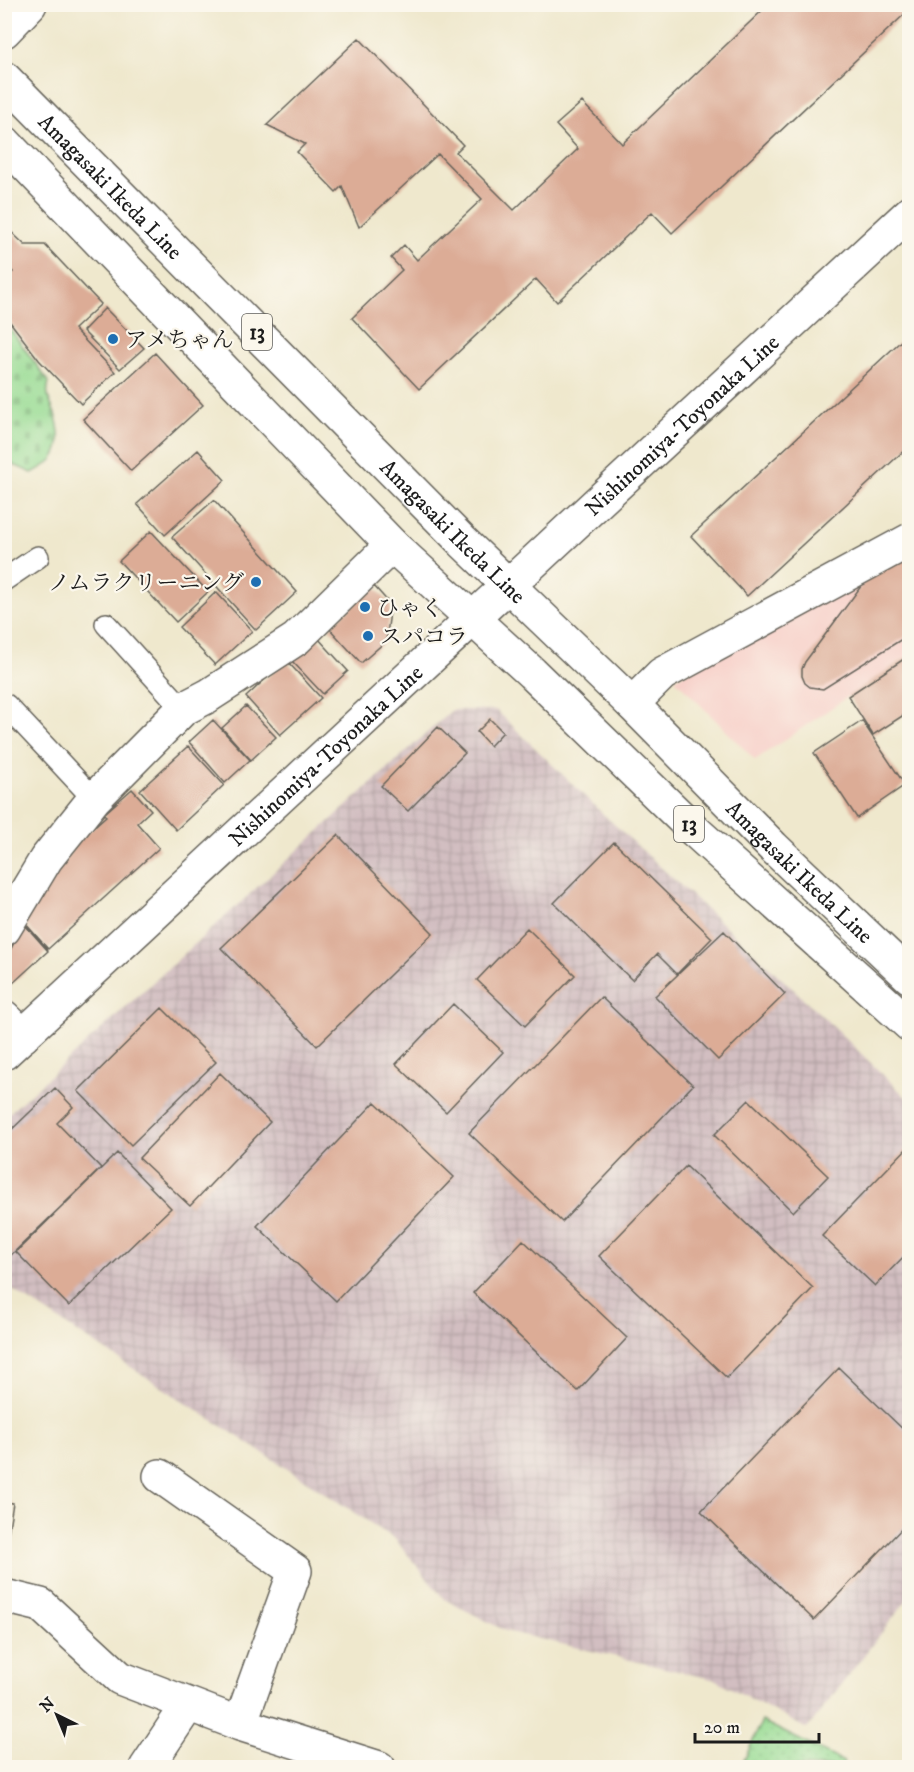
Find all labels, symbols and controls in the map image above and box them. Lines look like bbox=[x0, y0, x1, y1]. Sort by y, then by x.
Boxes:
street label: Amagasaki Ikeda Line bbox=[32, 109, 188, 266]
road number: 13 bbox=[242, 314, 272, 350]
place label: アメちゃん bbox=[125, 327, 234, 354]
street label: Nishinomiya-Toyonaka Line bbox=[580, 329, 785, 522]
marker: アメちゃん bbox=[106, 332, 120, 346]
street label: Amagasaki Ikeda Line bbox=[374, 454, 531, 610]
place label: ノムラクリーニング bbox=[48, 570, 244, 597]
marker: ノムラクリーニング bbox=[249, 575, 263, 589]
place label: ひゃく bbox=[377, 595, 443, 622]
marker: ひゃく bbox=[358, 600, 372, 614]
place label: スパコラ bbox=[380, 624, 468, 651]
marker: スパコラ bbox=[361, 629, 375, 643]
street label: Nishinomiya-Toyonaka Line bbox=[224, 660, 429, 853]
street label: Amagasaki Ikeda Line bbox=[720, 795, 878, 950]
road number: 13 bbox=[674, 806, 704, 842]
north arrow bbox=[27, 1685, 87, 1745]
text: N bbox=[36, 1693, 59, 1717]
scale bar bbox=[695, 1706, 820, 1744]
text: 20 m bbox=[704, 1717, 740, 1739]

